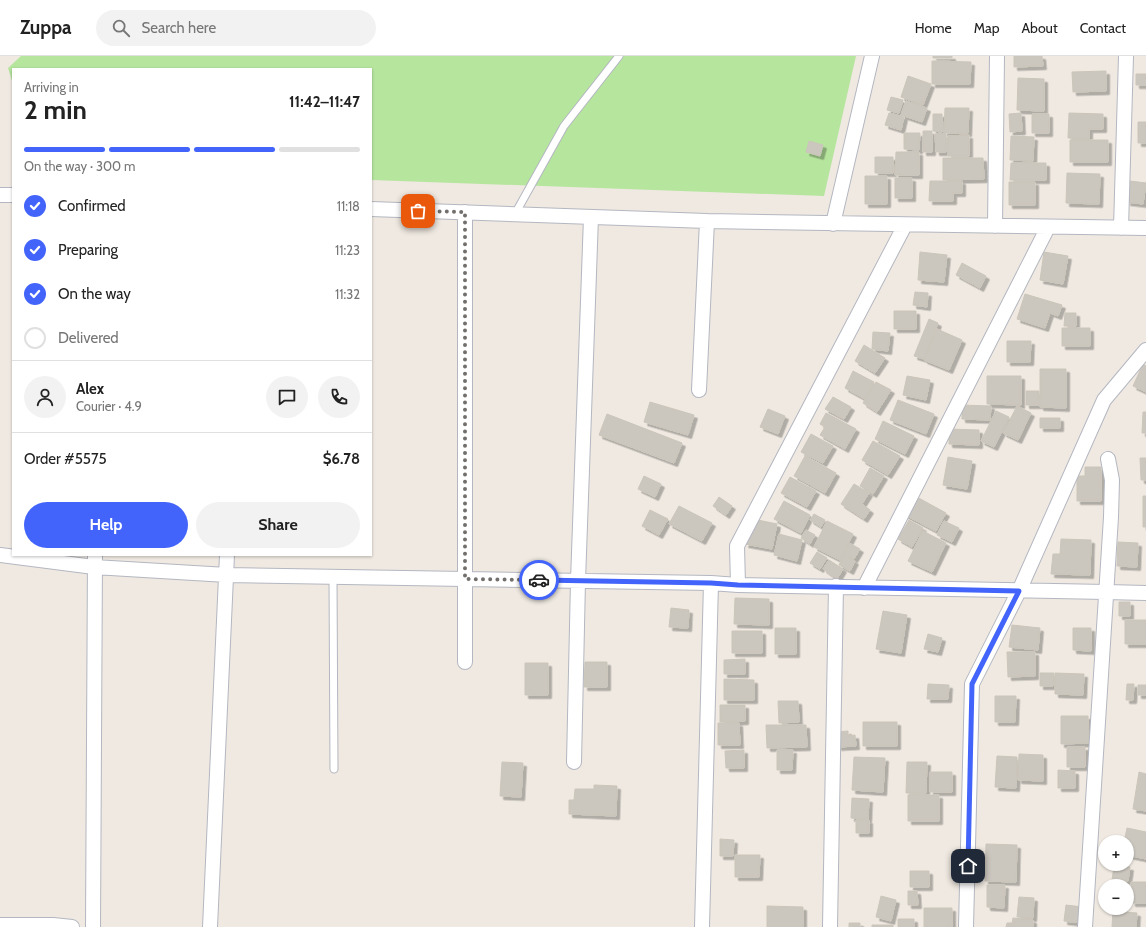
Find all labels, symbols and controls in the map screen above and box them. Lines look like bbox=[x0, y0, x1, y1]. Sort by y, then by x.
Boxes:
search box bbox=[96, 10, 376, 46]
text: Zuppa bbox=[20, 16, 72, 39]
icon: search bbox=[110, 17, 132, 39]
text: Search here bbox=[142, 19, 216, 37]
text: Home bbox=[915, 19, 952, 37]
text: Map bbox=[974, 19, 999, 37]
text: About bbox=[1021, 19, 1058, 37]
text: Contact bbox=[1080, 19, 1126, 37]
text: Arriving in bbox=[24, 79, 79, 95]
text: 11:42–11:47 bbox=[289, 93, 360, 111]
text: 2 min bbox=[24, 94, 87, 126]
text: On the way · 300 m bbox=[24, 158, 136, 174]
pin bbox=[401, 194, 435, 228]
icon: check bbox=[24, 195, 46, 217]
text: Confirmed bbox=[58, 197, 126, 215]
text: 11:18 bbox=[337, 198, 360, 214]
icon: bag bbox=[407, 200, 429, 222]
icon: check bbox=[24, 239, 46, 261]
text: Preparing bbox=[58, 241, 118, 259]
text: 11:23 bbox=[335, 242, 360, 258]
icon: check bbox=[24, 283, 46, 305]
text: On the way bbox=[58, 285, 131, 303]
text: 11:32 bbox=[335, 286, 360, 302]
text: Delivered bbox=[58, 329, 119, 347]
button: person bbox=[24, 376, 66, 418]
button: chat bbox=[266, 376, 308, 418]
button: phone bbox=[318, 376, 360, 418]
text: Alex bbox=[76, 380, 104, 398]
text: Courier · 4.9 bbox=[76, 398, 142, 414]
text: Order #5575 bbox=[24, 450, 107, 468]
text: $6.78 bbox=[323, 450, 360, 468]
button: Help bbox=[24, 502, 188, 548]
button: Share bbox=[196, 502, 360, 548]
courier bbox=[519, 560, 559, 600]
icon: car bbox=[528, 569, 550, 591]
map controls bbox=[1098, 835, 1134, 915]
button: + bbox=[1098, 835, 1134, 871]
pin bbox=[951, 849, 985, 883]
icon: home bbox=[957, 855, 979, 877]
button: − bbox=[1098, 879, 1134, 915]

